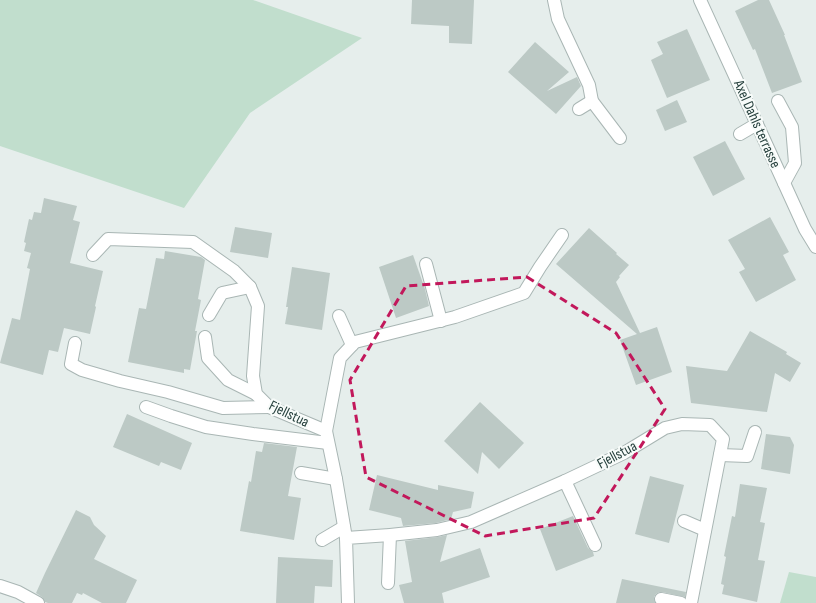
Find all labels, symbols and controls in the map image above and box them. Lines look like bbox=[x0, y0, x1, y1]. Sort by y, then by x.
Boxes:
street label: Axel Dahls terrasse bbox=[729, 76, 785, 171]
street label: Fjellstua bbox=[266, 396, 312, 432]
street label: Fjellstua bbox=[594, 437, 640, 473]

